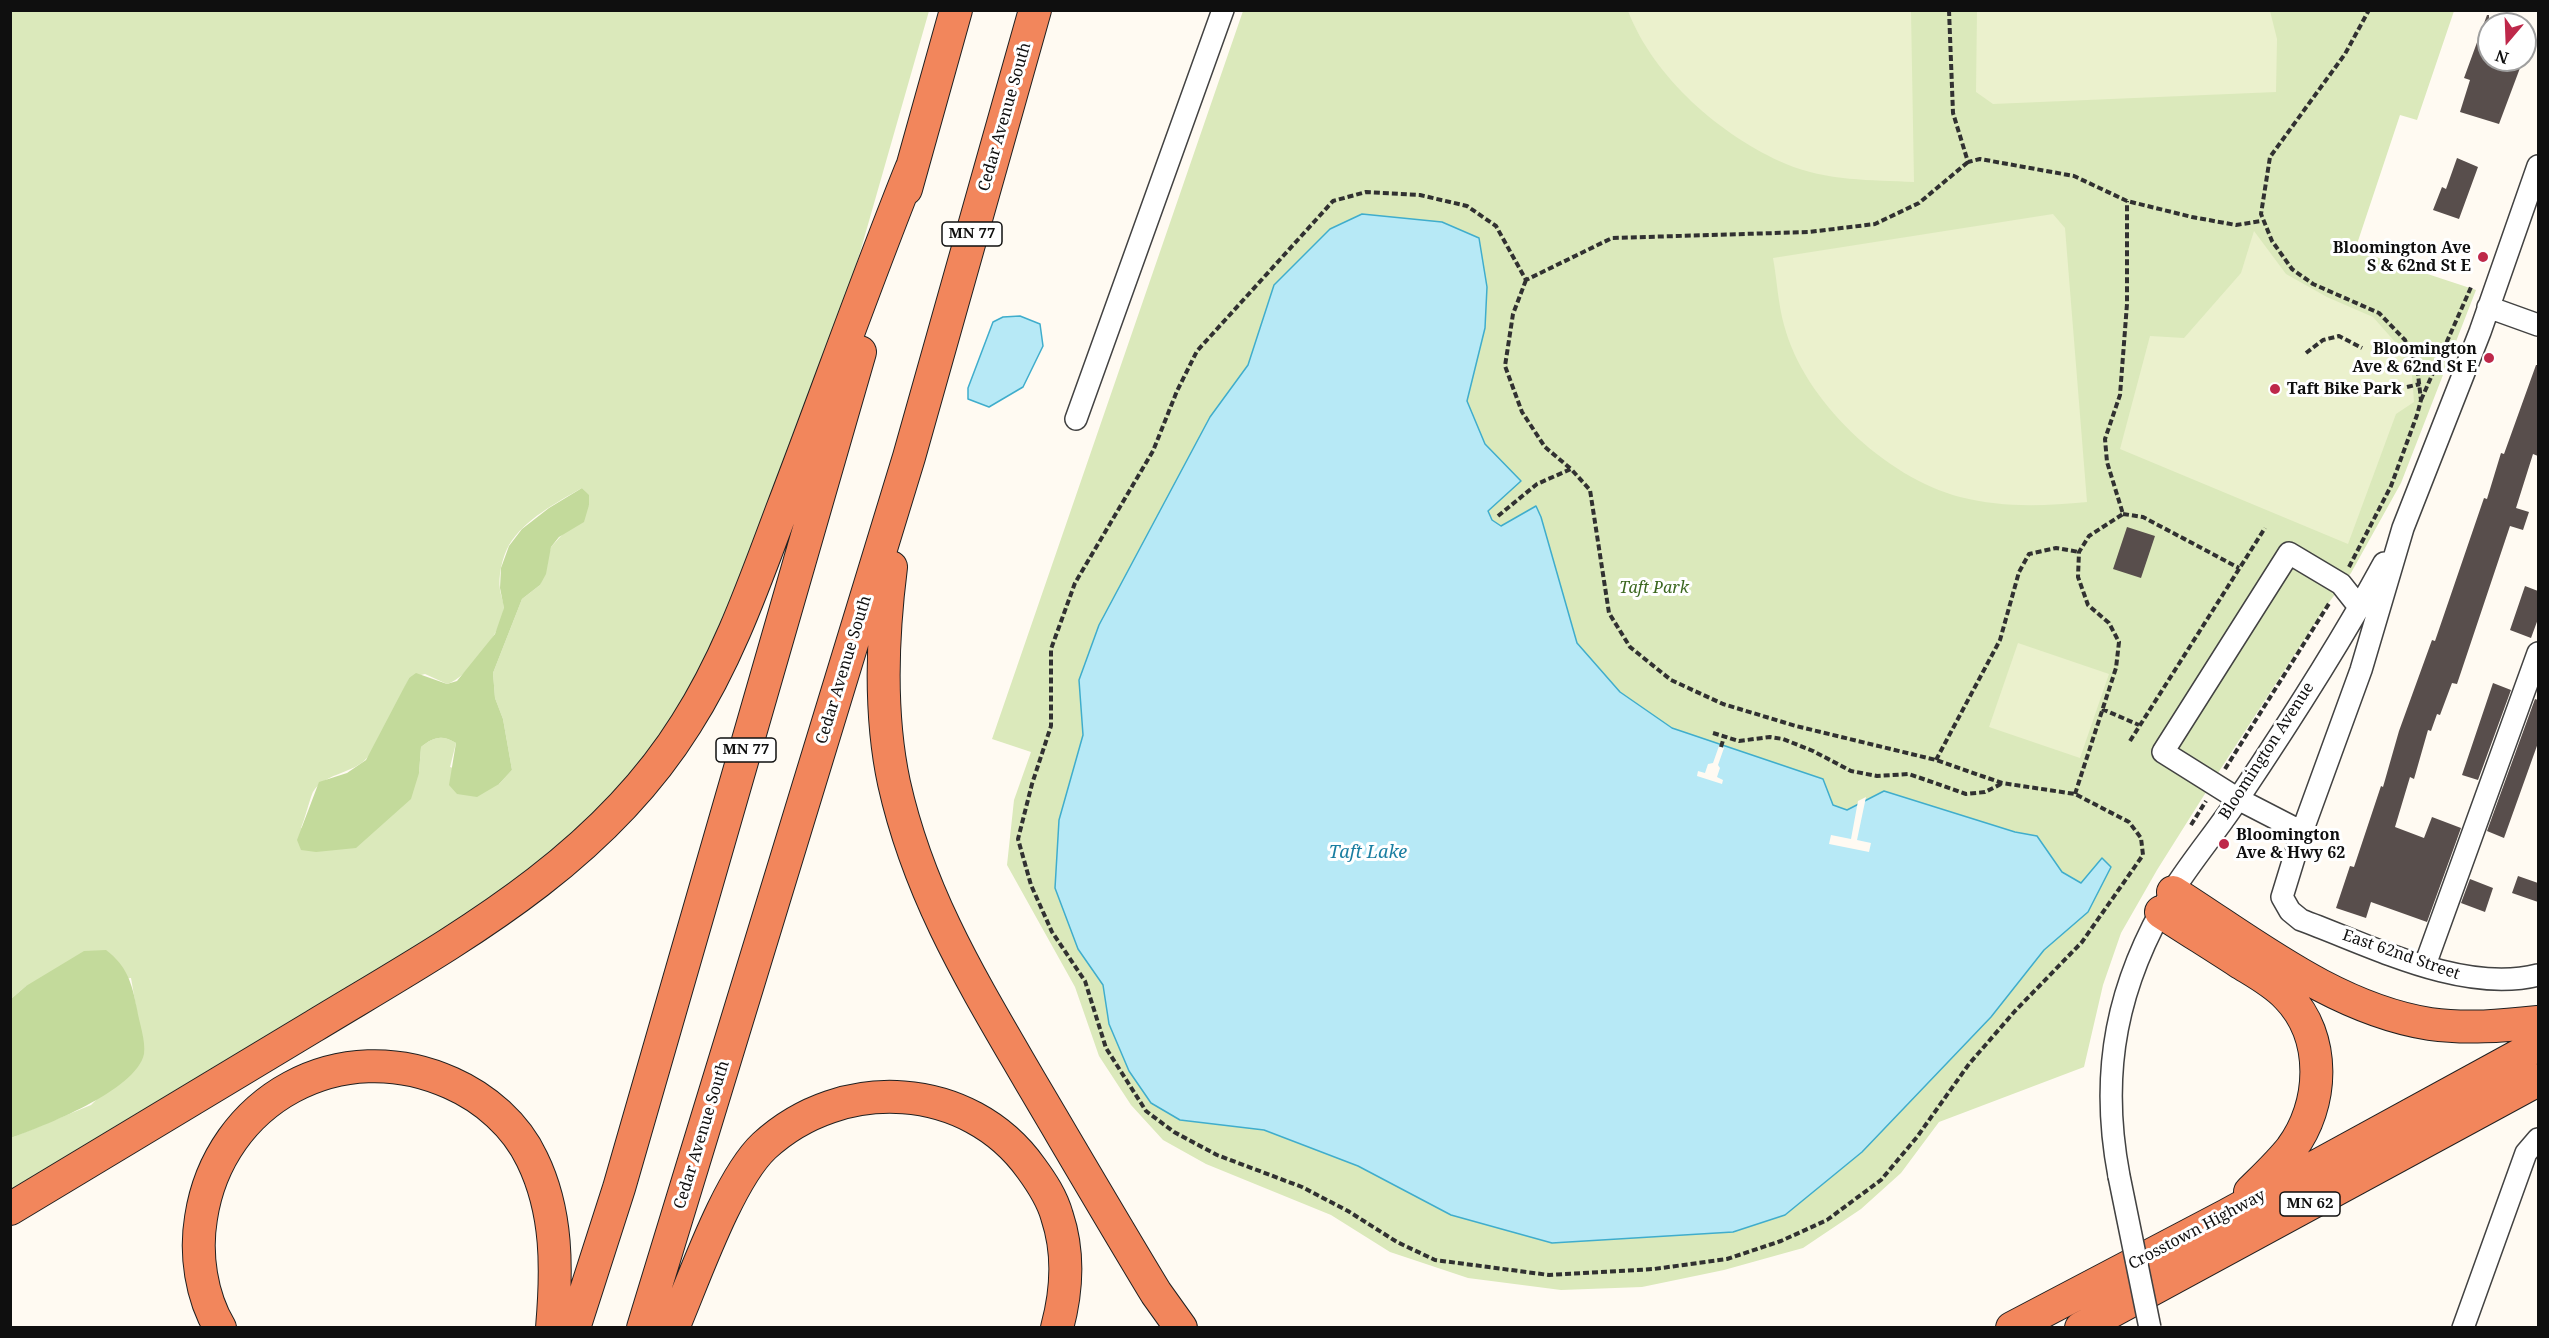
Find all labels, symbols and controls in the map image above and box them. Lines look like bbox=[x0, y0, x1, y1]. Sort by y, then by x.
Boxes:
north arrow bbox=[2477, 12, 2537, 72]
street label: Cedar Avenue South bbox=[975, 40, 1035, 194]
text: N bbox=[2492, 45, 2511, 70]
road number: MN 77 bbox=[942, 222, 1002, 246]
place label: Bloomington Ave S & 62nd St E bbox=[2333, 238, 2471, 276]
marker: Bloomington Ave S & 62nd St E bbox=[2476, 250, 2490, 264]
place label: Bloomington Ave & 62nd St E bbox=[2352, 339, 2477, 377]
marker: Bloomington Ave & 62nd St E bbox=[2482, 351, 2496, 365]
place label: Taft Bike Park bbox=[2287, 379, 2402, 399]
marker: Taft Bike Park bbox=[2268, 382, 2282, 396]
park label: Taft Park bbox=[1619, 578, 1689, 598]
street label: Cedar Avenue South bbox=[812, 593, 876, 747]
street label: Bloomington Avenue bbox=[2215, 679, 2319, 823]
road number: MN 77 bbox=[716, 738, 776, 762]
place label: Bloomington Ave & Hwy 62 bbox=[2236, 825, 2345, 863]
marker: Bloomington Ave & Hwy 62 bbox=[2217, 837, 2231, 851]
water label: Taft Lake bbox=[1329, 842, 1407, 864]
street label: East 62nd Street bbox=[2340, 926, 2462, 984]
street label: Cedar Avenue South bbox=[670, 1058, 734, 1212]
street label: Crosstown Highway bbox=[2125, 1186, 2269, 1274]
road number: MN 62 bbox=[2280, 1192, 2340, 1216]

